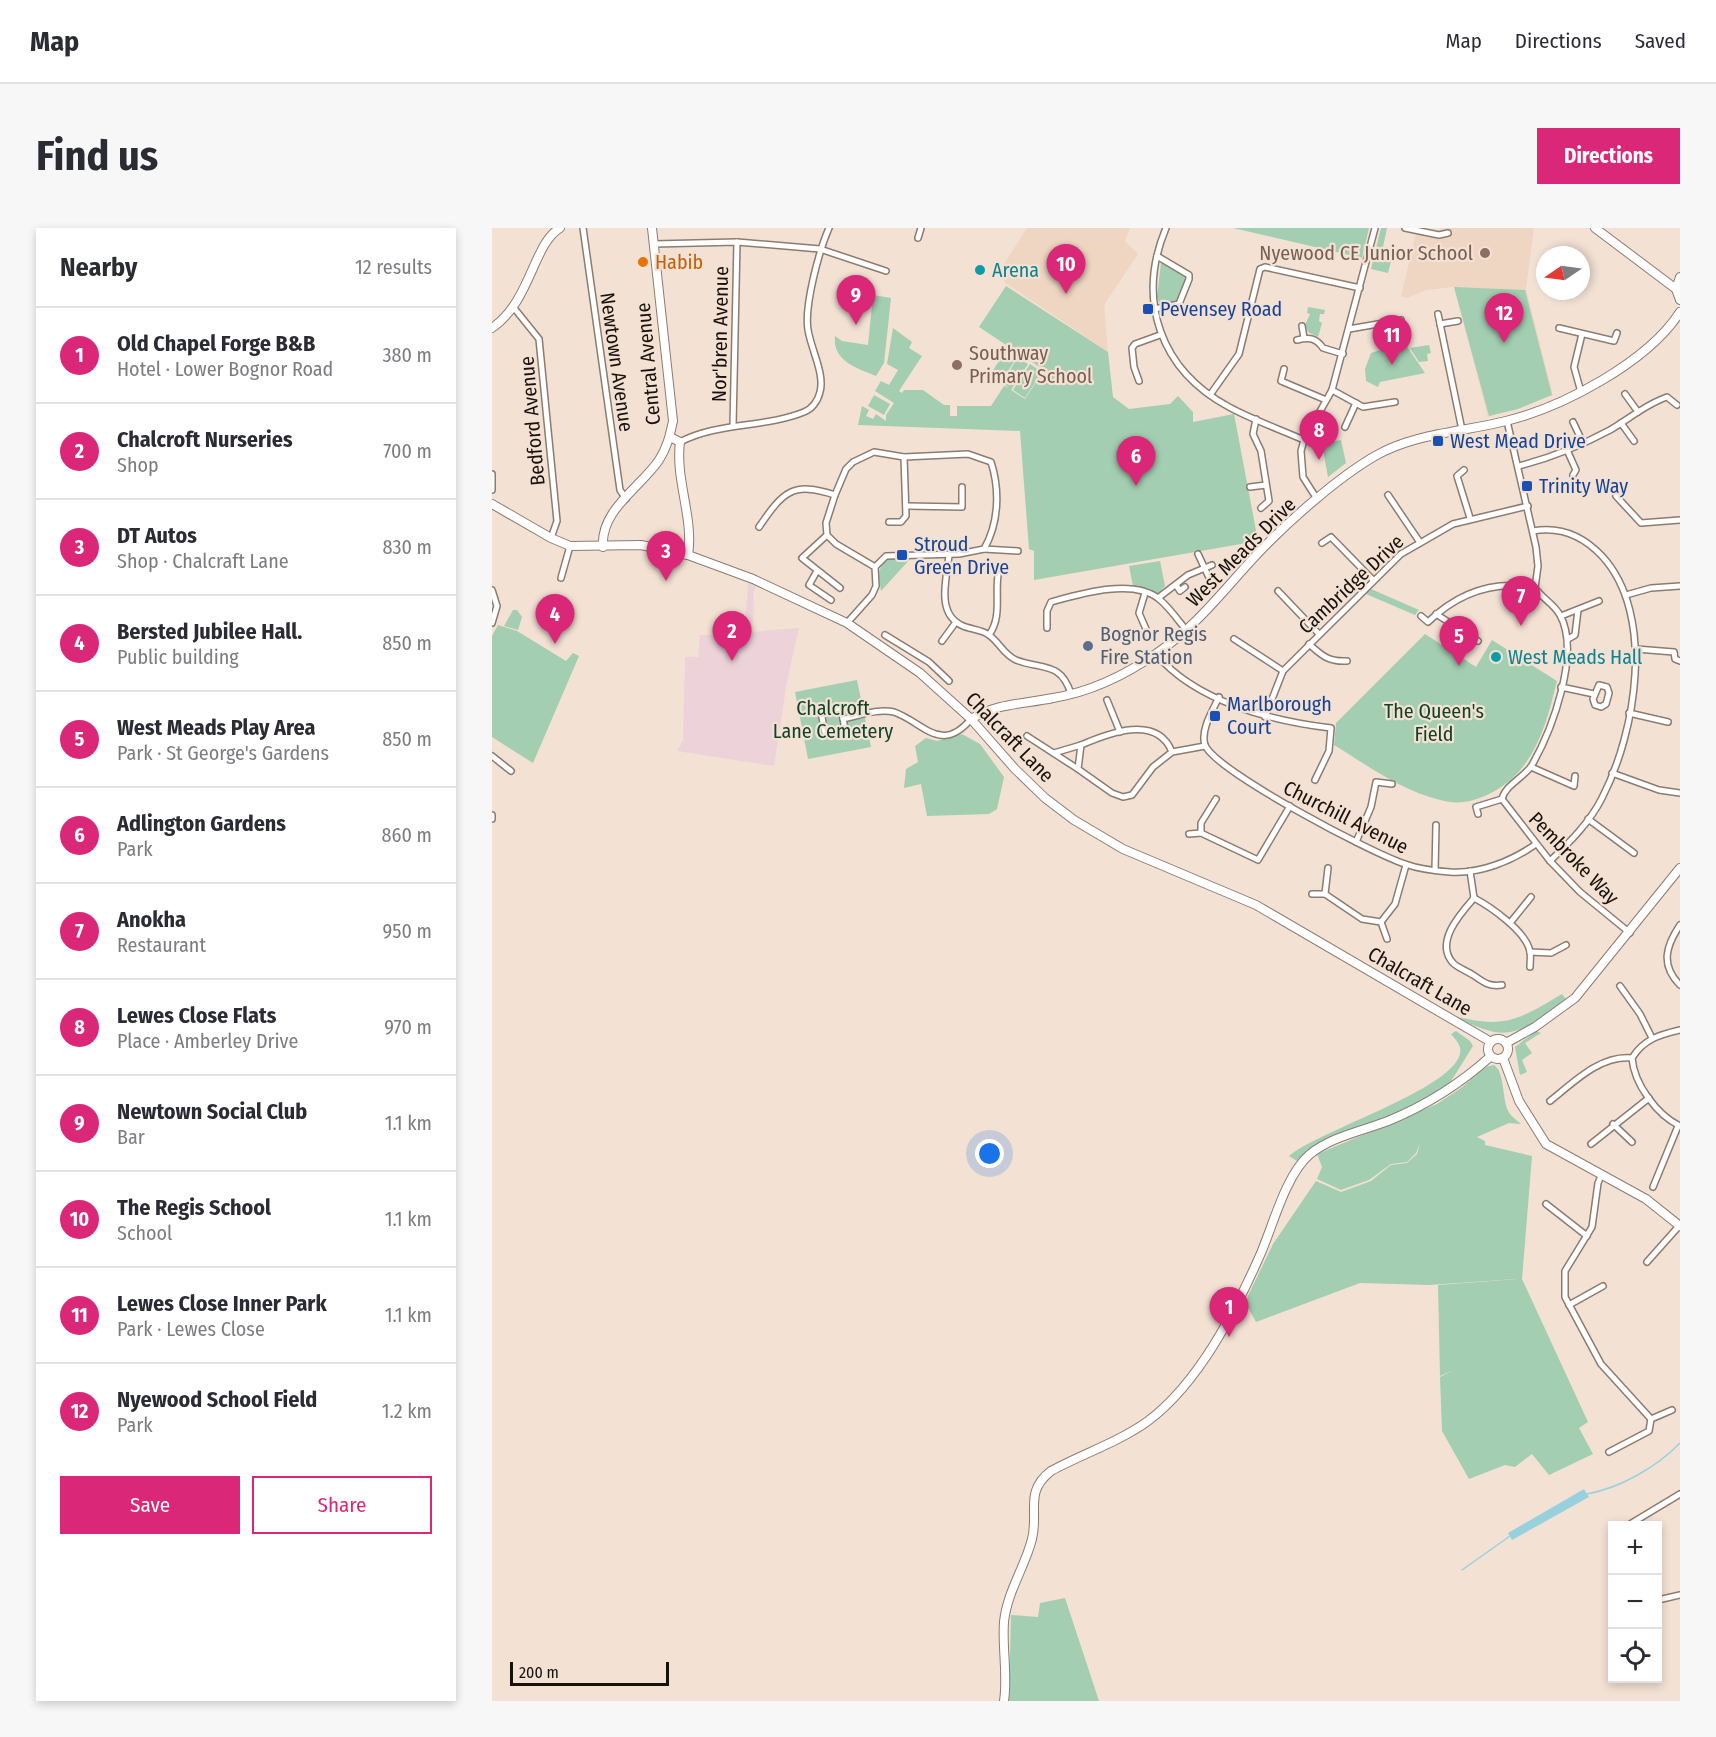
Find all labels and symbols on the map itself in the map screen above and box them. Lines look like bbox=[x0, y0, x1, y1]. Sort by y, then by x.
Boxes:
place label: Nyewood CE Junior School bbox=[1259, 241, 1473, 265]
pin: 10 bbox=[1046, 244, 1086, 294]
marker: Nyewood CE Junior School bbox=[1478, 246, 1492, 260]
north arrow bbox=[1536, 246, 1590, 300]
place label: Habib bbox=[655, 250, 703, 274]
marker: Habib bbox=[636, 255, 650, 269]
place label: Arena bbox=[992, 258, 1039, 282]
marker: Arena bbox=[973, 263, 987, 277]
street label: Nor'bren Avenue bbox=[707, 266, 733, 402]
pin: 9 bbox=[836, 276, 876, 325]
street label: Newtown Avenue bbox=[595, 291, 639, 433]
pin: 12 bbox=[1484, 294, 1524, 343]
place label: Pevensey Road bbox=[1160, 297, 1282, 321]
street label: Central Avenue bbox=[631, 302, 665, 426]
marker: Pevensey Road bbox=[1141, 302, 1155, 316]
pin: 11 bbox=[1372, 316, 1412, 365]
place label: Southway Primary School bbox=[969, 341, 1092, 388]
street label: Bedford Avenue bbox=[514, 355, 550, 487]
marker: Southway Primary School bbox=[950, 358, 964, 372]
pin: 8 bbox=[1300, 410, 1338, 460]
place label: West Mead Drive bbox=[1450, 429, 1586, 453]
marker: West Mead Drive bbox=[1431, 434, 1445, 448]
pin: 6 bbox=[1116, 436, 1156, 486]
place label: Trinity Way bbox=[1539, 474, 1628, 498]
marker: Trinity Way bbox=[1520, 479, 1534, 493]
street label: West Meads Drive bbox=[1181, 492, 1301, 612]
street label: Cambridge Drive bbox=[1294, 529, 1408, 639]
pin: 3 bbox=[646, 532, 686, 581]
place label: Stroud Green Drive bbox=[914, 532, 1009, 579]
marker: Stroud Green Drive bbox=[895, 548, 909, 562]
pin: 7 bbox=[1502, 576, 1540, 626]
pin: 4 bbox=[536, 594, 574, 644]
pin: 2 bbox=[712, 612, 752, 661]
pin: 5 bbox=[1440, 616, 1478, 666]
place label: Bognor Regis Fire Station bbox=[1100, 622, 1207, 669]
marker: Bognor Regis Fire Station bbox=[1081, 639, 1095, 653]
place label: West Meads Hall bbox=[1508, 645, 1642, 669]
marker: West Meads Hall bbox=[1489, 650, 1503, 664]
street label: Chalcraft Lane bbox=[961, 687, 1059, 787]
place label: Marlborough Court bbox=[1227, 692, 1332, 739]
park label: Chalcroft Lane Cemetery bbox=[773, 696, 893, 743]
park label: The Queen's Field bbox=[1384, 699, 1484, 746]
marker: Marlborough Court bbox=[1208, 709, 1222, 723]
street label: Churchill Avenue bbox=[1280, 775, 1412, 859]
street label: Pembroke Way bbox=[1524, 807, 1624, 909]
street label: Chalcraft Lane bbox=[1364, 942, 1476, 1020]
your location bbox=[975, 1139, 1004, 1168]
pin: 1 bbox=[1210, 1288, 1248, 1337]
scale bar bbox=[510, 1659, 669, 1686]

